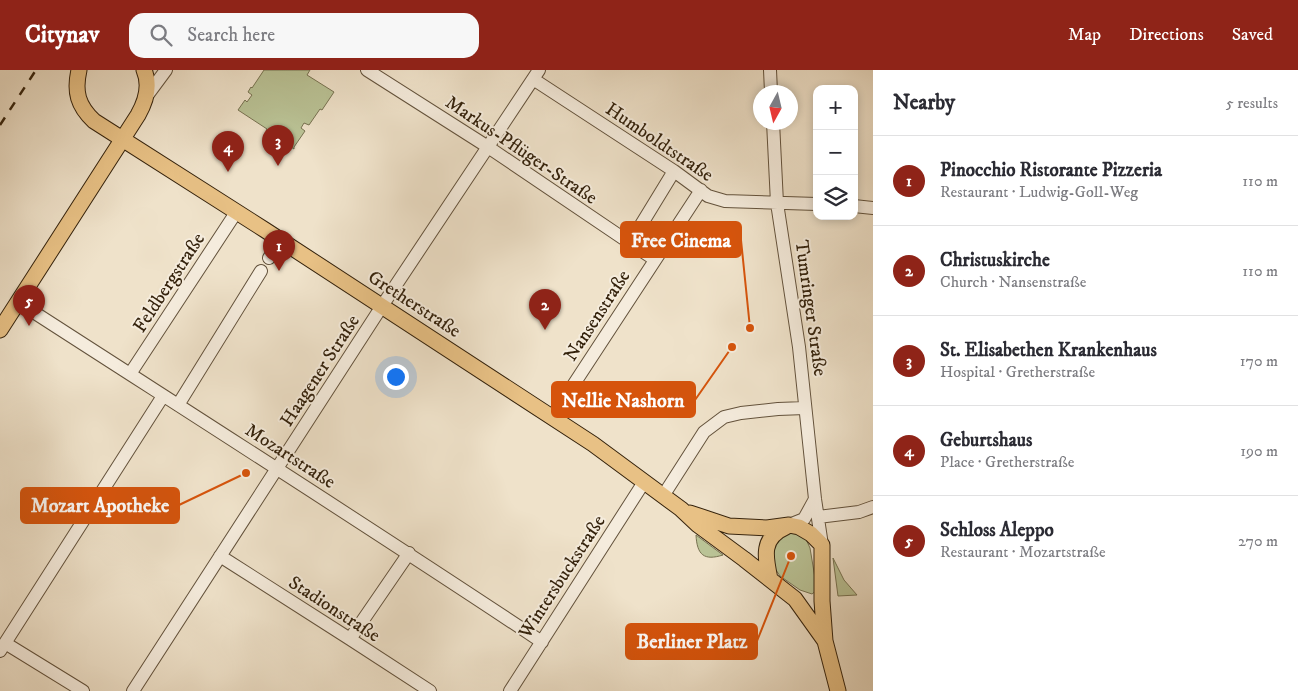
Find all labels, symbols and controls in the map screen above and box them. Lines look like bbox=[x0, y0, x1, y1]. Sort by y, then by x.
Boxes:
search box bbox=[129, 13, 479, 58]
text: Citynav bbox=[25, 20, 99, 50]
icon: search bbox=[147, 21, 175, 49]
text: Search here bbox=[187, 24, 275, 47]
text: Map bbox=[1068, 24, 1101, 46]
text: Directions bbox=[1129, 24, 1204, 46]
text: Saved bbox=[1232, 24, 1273, 46]
north arrow bbox=[753, 85, 798, 130]
map controls bbox=[813, 85, 858, 220]
button: + bbox=[813, 85, 858, 130]
text: Nearby bbox=[893, 90, 955, 116]
street label: Markus-Pflüger-Straße bbox=[441, 91, 602, 210]
text: 5 results bbox=[1226, 93, 1278, 113]
street label: Humboldtstraße bbox=[601, 98, 718, 187]
pin: 3 bbox=[262, 125, 294, 166]
button: − bbox=[813, 130, 858, 175]
pin: 4 bbox=[212, 131, 244, 172]
text: Pinocchio Ristorante Pizzeria bbox=[940, 159, 1162, 182]
text: 1 bbox=[906, 171, 912, 191]
text: 110 m bbox=[1242, 171, 1278, 191]
button: layers bbox=[813, 175, 858, 220]
text: Restaurant · Ludwig-Goll-Weg bbox=[940, 182, 1138, 202]
callout: Free Cinema bbox=[621, 222, 741, 257]
street label: Feldbergstraße bbox=[129, 229, 210, 337]
text: Free Cinema bbox=[631, 229, 732, 254]
pin: 1 bbox=[263, 230, 295, 271]
street label: Tumringer Straße bbox=[790, 239, 831, 378]
text: Christuskirche bbox=[940, 249, 1050, 272]
text: 2 bbox=[905, 261, 913, 281]
text: 110 m bbox=[1242, 261, 1278, 281]
street label: Gretherstraße bbox=[363, 266, 465, 343]
street label: Nansenstraße bbox=[559, 266, 635, 366]
text: Church · Nansenstraße bbox=[940, 272, 1086, 292]
pin: 5 bbox=[13, 285, 45, 326]
pin: 2 bbox=[529, 289, 561, 330]
street label: Haagener Straße bbox=[276, 311, 365, 431]
text: St. Elisabethen Krankenhaus bbox=[940, 339, 1157, 362]
text: 3 bbox=[906, 351, 912, 371]
text: 170 m bbox=[1240, 351, 1278, 371]
text: Hospital · Gretherstraße bbox=[940, 362, 1095, 382]
your location bbox=[383, 364, 409, 390]
callout: Nellie Nashorn bbox=[552, 382, 695, 417]
text: Nellie Nashorn bbox=[561, 389, 685, 414]
street label: Mozartstraße bbox=[241, 419, 340, 494]
text: Geburtshaus bbox=[940, 429, 1032, 452]
text: 4 bbox=[904, 441, 914, 461]
text: 190 m bbox=[1240, 441, 1278, 461]
text: Place · Gretherstraße bbox=[940, 452, 1074, 472]
callout: Mozart Apotheke bbox=[21, 488, 179, 523]
text: Mozart Apotheke bbox=[31, 494, 170, 519]
street label: Wintersbuckstraße bbox=[513, 511, 611, 643]
text: Schloss Aleppo bbox=[940, 519, 1054, 542]
text: 5 bbox=[905, 531, 913, 551]
text: 270 m bbox=[1238, 531, 1278, 551]
text: Restaurant · Mozartstraße bbox=[940, 542, 1106, 562]
street label: Stadionstraße bbox=[284, 571, 384, 647]
callout: Berliner Platz bbox=[626, 624, 757, 659]
text: Berliner Platz bbox=[637, 630, 748, 655]

